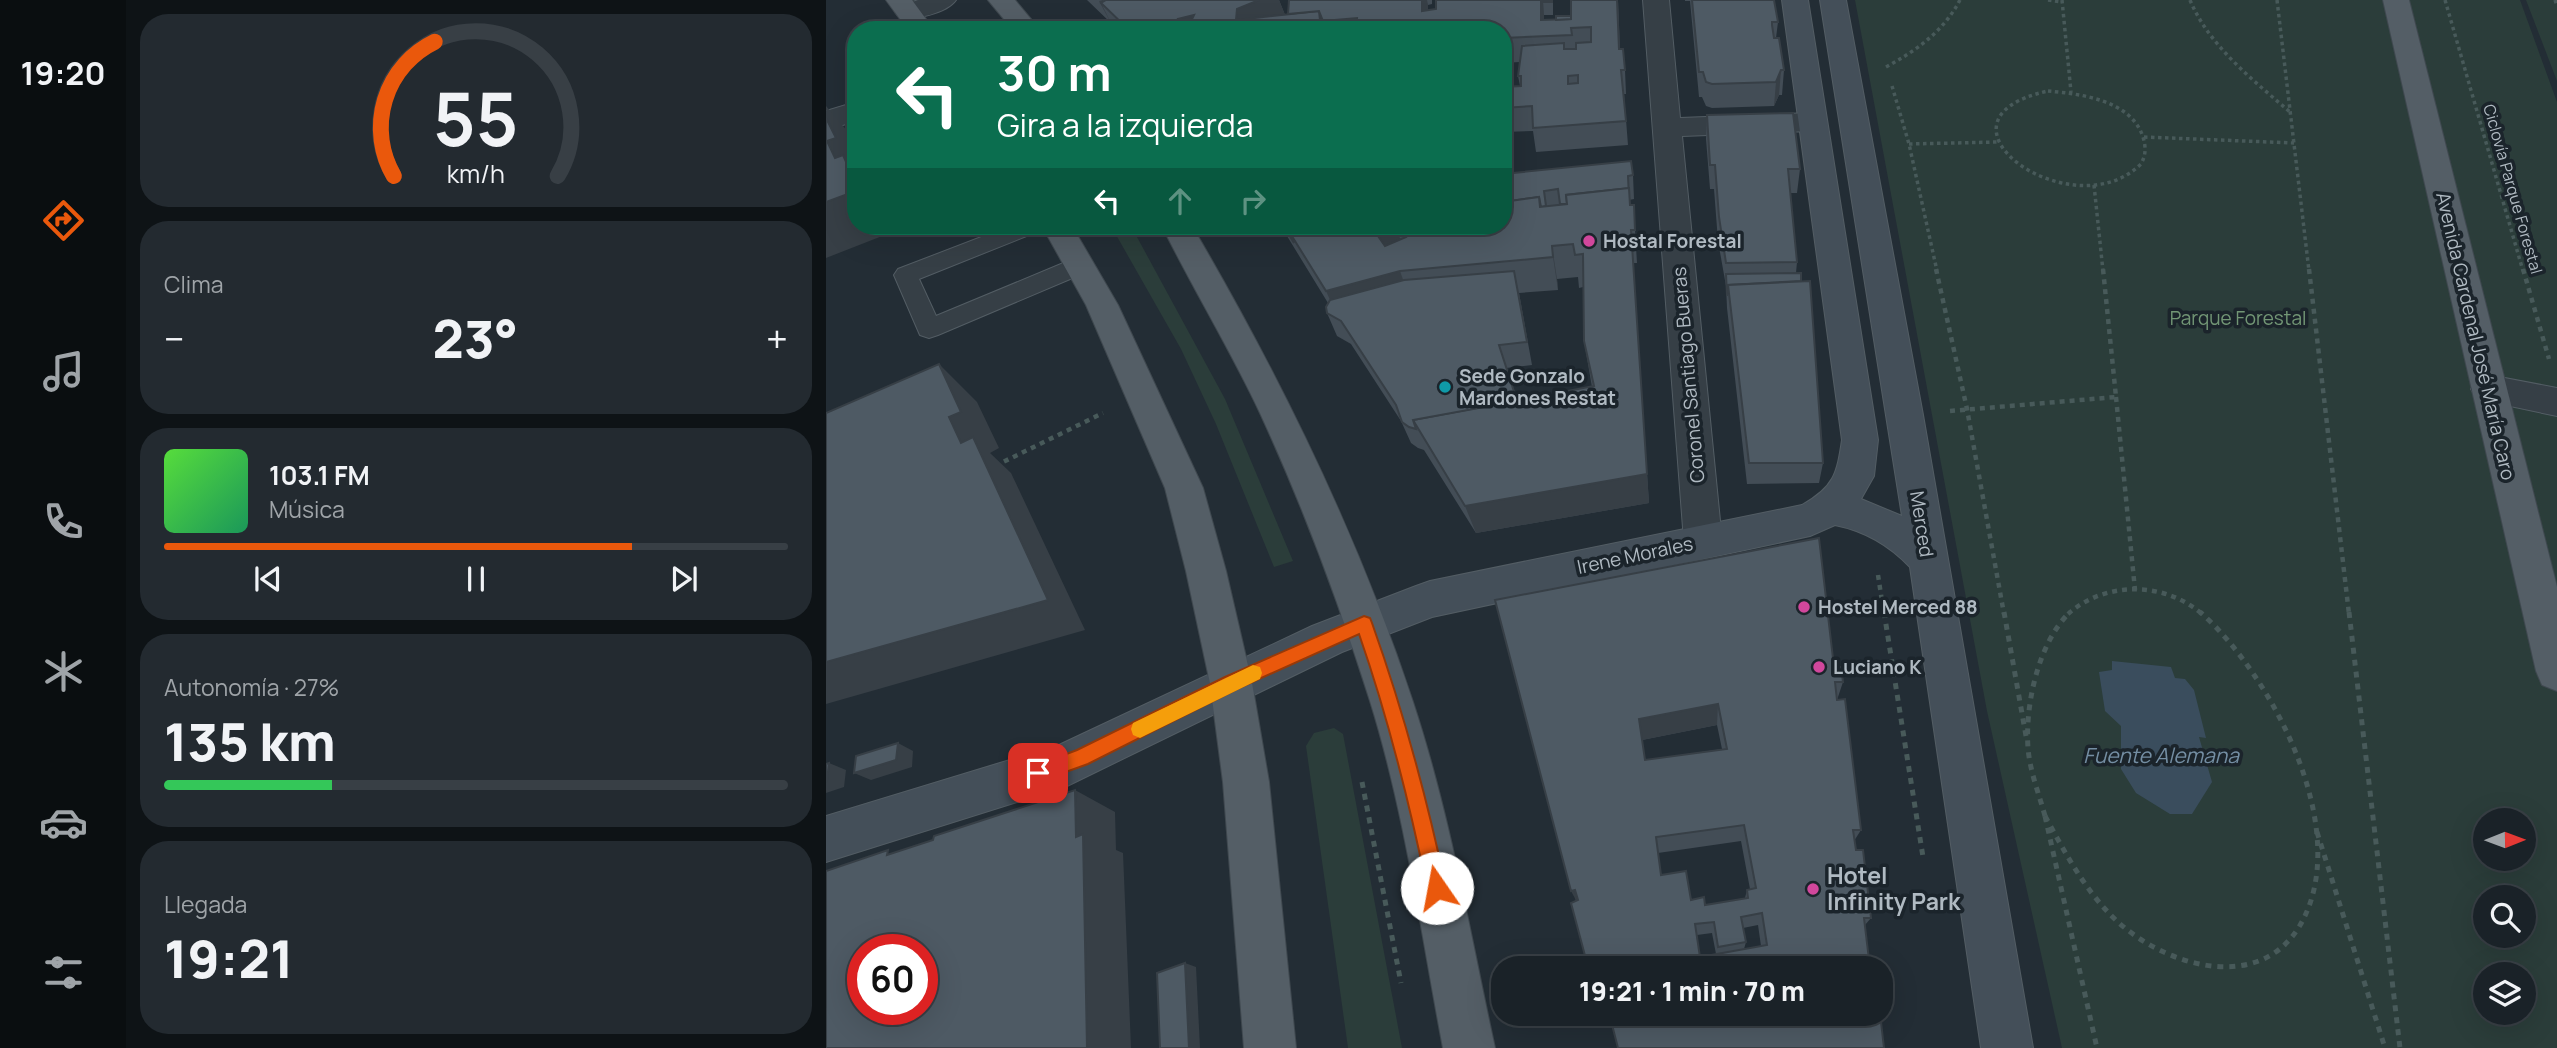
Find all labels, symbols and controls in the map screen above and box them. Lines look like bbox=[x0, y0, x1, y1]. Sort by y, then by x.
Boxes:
text: 30 m bbox=[997, 39, 1112, 106]
icon: left bbox=[882, 49, 973, 140]
text: 19:20 bbox=[21, 51, 105, 95]
text: 55 bbox=[433, 69, 519, 169]
street label: Ciclovía Parque Forestal bbox=[2478, 101, 2548, 277]
text: Gira a la izquierda bbox=[997, 103, 1253, 147]
text: km/h bbox=[447, 156, 505, 191]
icon: left bbox=[1088, 182, 1126, 220]
icon: ahead bbox=[1161, 182, 1199, 220]
icon: right bbox=[1234, 182, 1272, 220]
street label: Avenida Cardenal José María Caro bbox=[2430, 189, 2522, 483]
icon: directions bbox=[39, 196, 88, 245]
place label: Hostal Forestal bbox=[1603, 228, 1742, 254]
marker: Hostal Forestal bbox=[1581, 233, 1597, 249]
street label: Coronel Santiago Bueras bbox=[1666, 266, 1710, 484]
text: Clima bbox=[164, 268, 223, 300]
text: 23° bbox=[433, 303, 518, 374]
park label: Parque Forestal bbox=[2170, 305, 2306, 331]
text: − bbox=[164, 312, 185, 364]
text: + bbox=[766, 312, 788, 364]
icon: music bbox=[39, 347, 88, 396]
place label: Sede Gonzalo Mardones Restat bbox=[1459, 363, 1616, 411]
marker: Sede Gonzalo Mardones Restat bbox=[1437, 379, 1453, 395]
text: 103.1 FM bbox=[269, 457, 370, 493]
street label: Merced bbox=[1904, 489, 1940, 559]
text: Música bbox=[269, 493, 345, 525]
icon: phone bbox=[39, 497, 88, 546]
street label: Irene Morales bbox=[1575, 530, 1695, 580]
icon: previous bbox=[249, 560, 287, 598]
icon: pause bbox=[457, 560, 495, 598]
icon: next bbox=[665, 560, 703, 598]
place label: Hostel Merced 88 bbox=[1818, 594, 1978, 620]
marker: Hostel Merced 88 bbox=[1796, 599, 1812, 615]
icon: climate bbox=[39, 647, 88, 696]
place label: Luciano K bbox=[1833, 654, 1922, 680]
marker: Luciano K bbox=[1811, 659, 1827, 675]
text: Autonomía · 27% bbox=[164, 671, 339, 703]
text: 135 km bbox=[164, 706, 336, 777]
water label: Fuente Alemana bbox=[2083, 741, 2240, 769]
pin bbox=[1008, 743, 1068, 803]
icon: arrive bbox=[1019, 754, 1057, 792]
icon: car bbox=[39, 798, 88, 847]
north arrow bbox=[2473, 808, 2536, 872]
map controls bbox=[2473, 808, 2536, 1025]
position arrow bbox=[1400, 851, 1474, 925]
place label: Hotel Infinity Park bbox=[1827, 859, 1961, 917]
marker: Hotel Infinity Park bbox=[1805, 881, 1821, 897]
button: search bbox=[2473, 885, 2536, 948]
text: Llegada bbox=[164, 888, 247, 920]
text: 19:21 bbox=[164, 923, 294, 994]
speed limit sign: 60 bbox=[847, 934, 938, 1025]
icon: filters bbox=[39, 948, 88, 997]
button: layers bbox=[2473, 962, 2536, 1025]
text: 19:21 · 1 min · 70 m bbox=[1579, 973, 1805, 1009]

